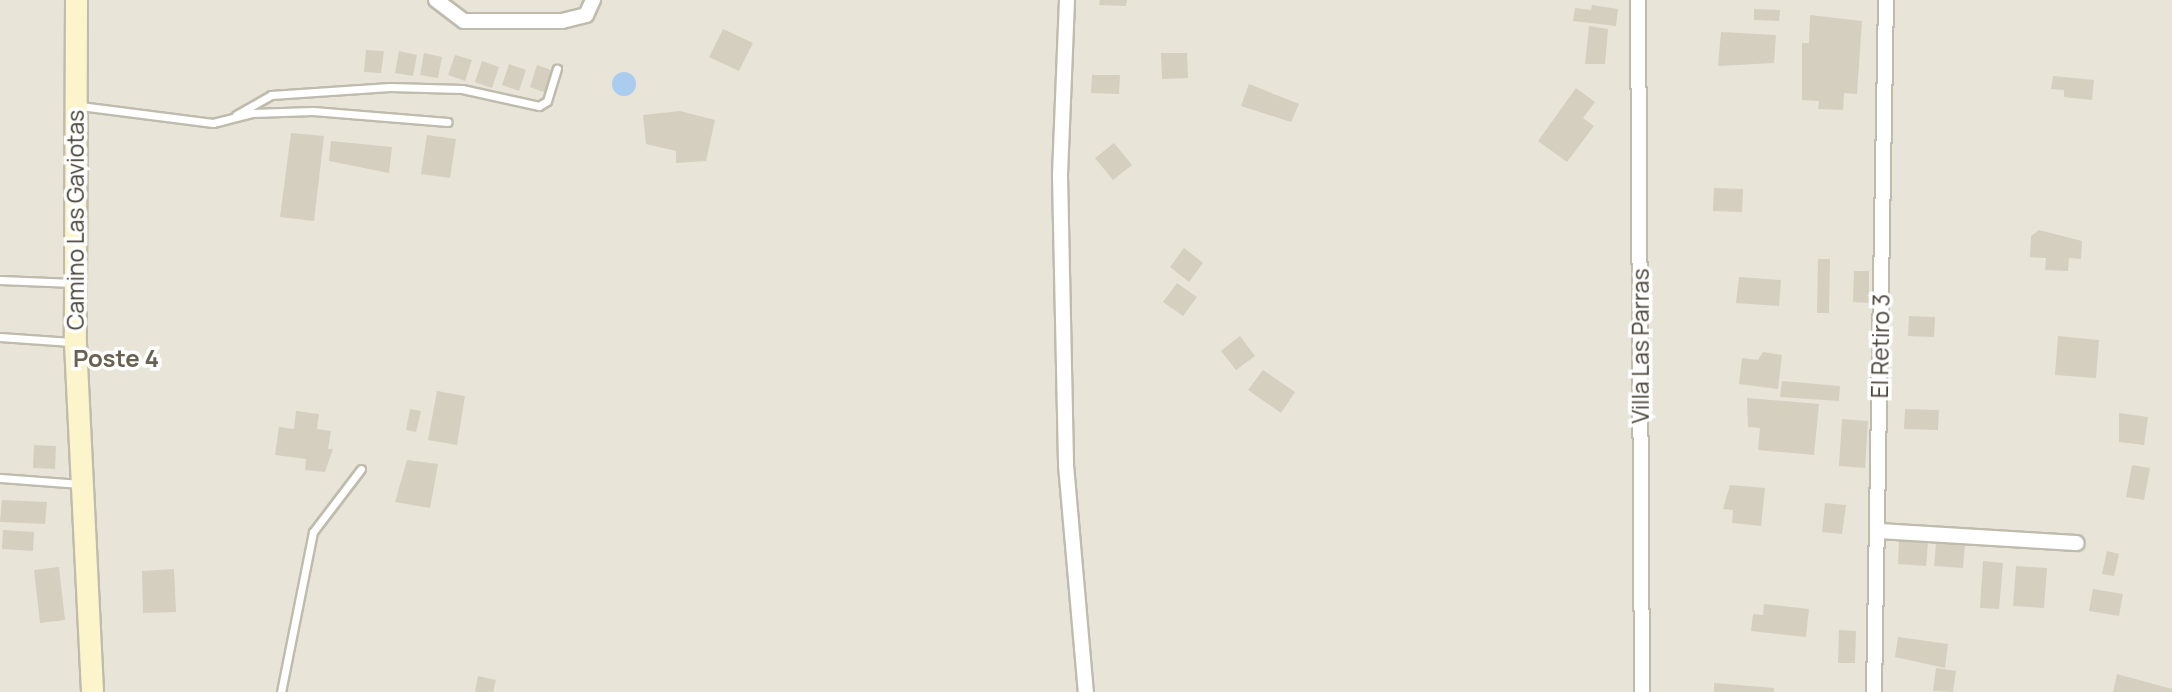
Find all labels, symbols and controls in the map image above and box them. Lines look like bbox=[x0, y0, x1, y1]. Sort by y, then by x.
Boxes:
street label: Camino Las Gaviotas bbox=[61, 110, 89, 330]
street label: Villa Las Parras bbox=[1626, 268, 1654, 424]
street label: El Retiro 3 bbox=[1865, 293, 1895, 399]
district label: Poste 4 bbox=[73, 344, 159, 372]

